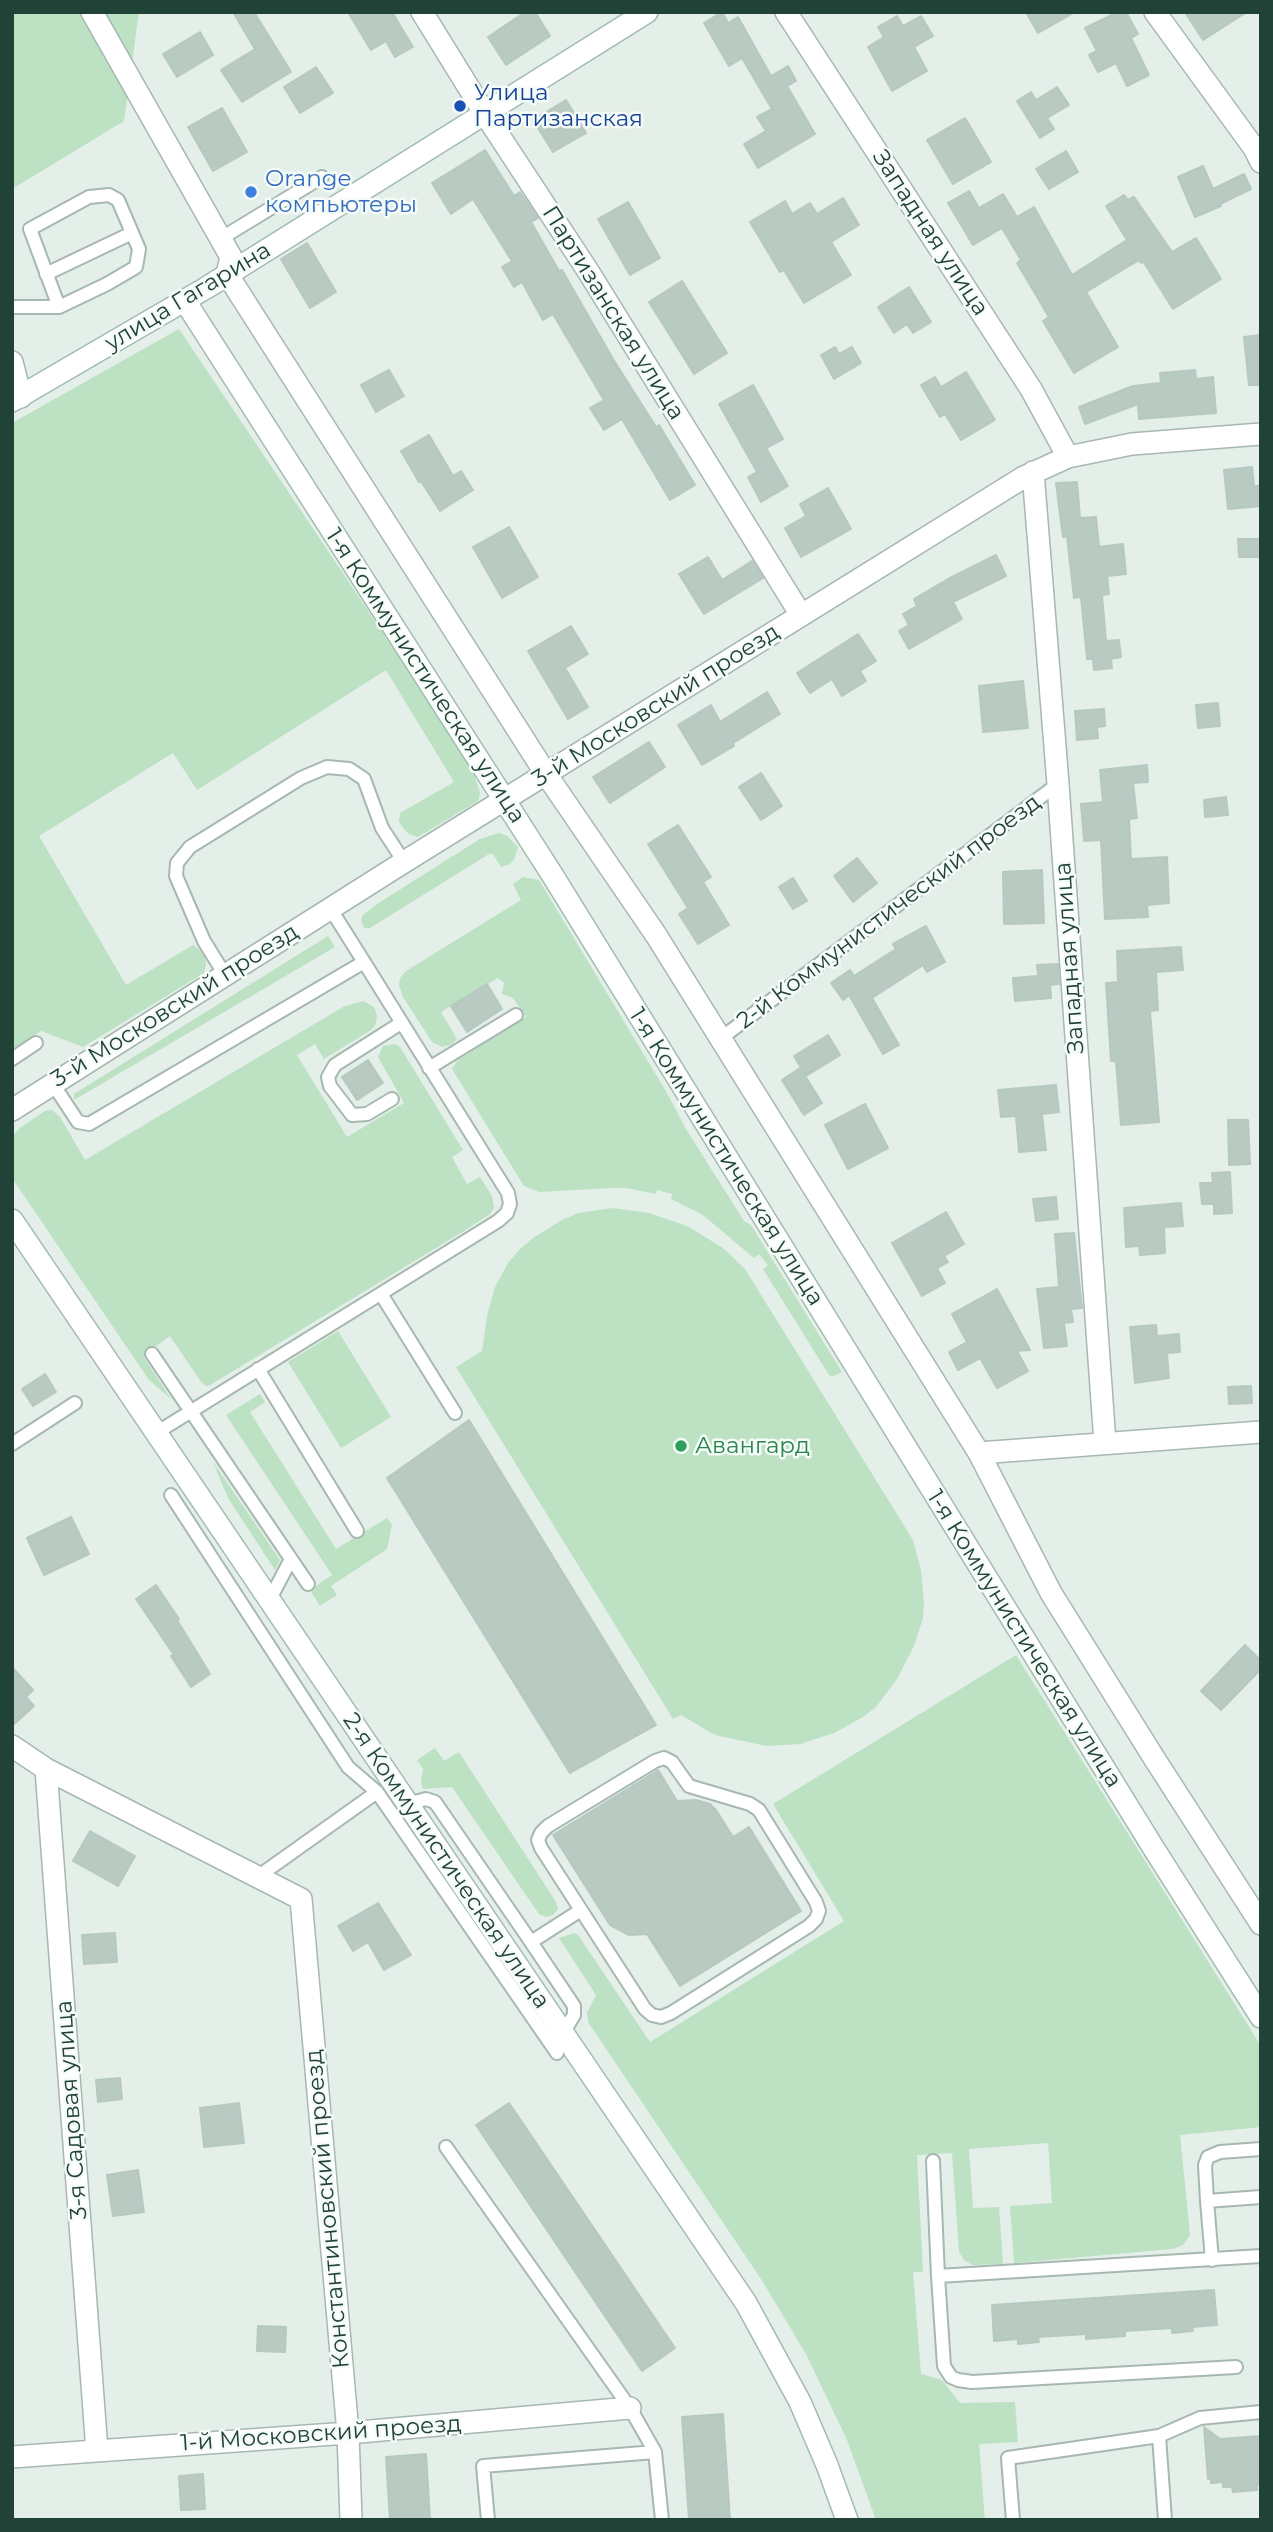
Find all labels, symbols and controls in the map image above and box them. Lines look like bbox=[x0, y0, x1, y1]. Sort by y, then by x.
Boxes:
place label: Улица Партизанская bbox=[474, 79, 643, 133]
marker: Улица Партизанская bbox=[452, 98, 468, 114]
street label: Западная улица bbox=[866, 145, 994, 321]
place label: Orange компьютеры bbox=[265, 165, 417, 219]
marker: Orange компьютеры bbox=[243, 184, 259, 200]
street label: Партизанская улица bbox=[536, 201, 690, 425]
street label: улица Гагарина bbox=[100, 237, 276, 357]
street label: 1-я Коммунистическая улица bbox=[319, 523, 531, 829]
street label: 3-й Московский проезд bbox=[527, 618, 785, 794]
street label: 2-й Коммунистический проезд bbox=[732, 789, 1046, 1035]
street label: Западная улица bbox=[1050, 861, 1090, 1055]
street label: 3-й Московский проезд bbox=[46, 918, 304, 1094]
street label: 1-я Коммунистическая улица bbox=[623, 1003, 829, 1311]
place label: Авангард bbox=[695, 1432, 810, 1460]
marker: Авангард bbox=[673, 1438, 689, 1454]
street label: 1-я Коммунистическая улица bbox=[921, 1485, 1127, 1793]
street label: 2-я Коммунистическая улица bbox=[337, 1708, 555, 2014]
street label: 3-я Садовая улица bbox=[51, 1999, 93, 2221]
street label: Константиновский проезд bbox=[300, 2048, 356, 2370]
street label: 1-й Московский проезд bbox=[180, 2410, 462, 2458]

